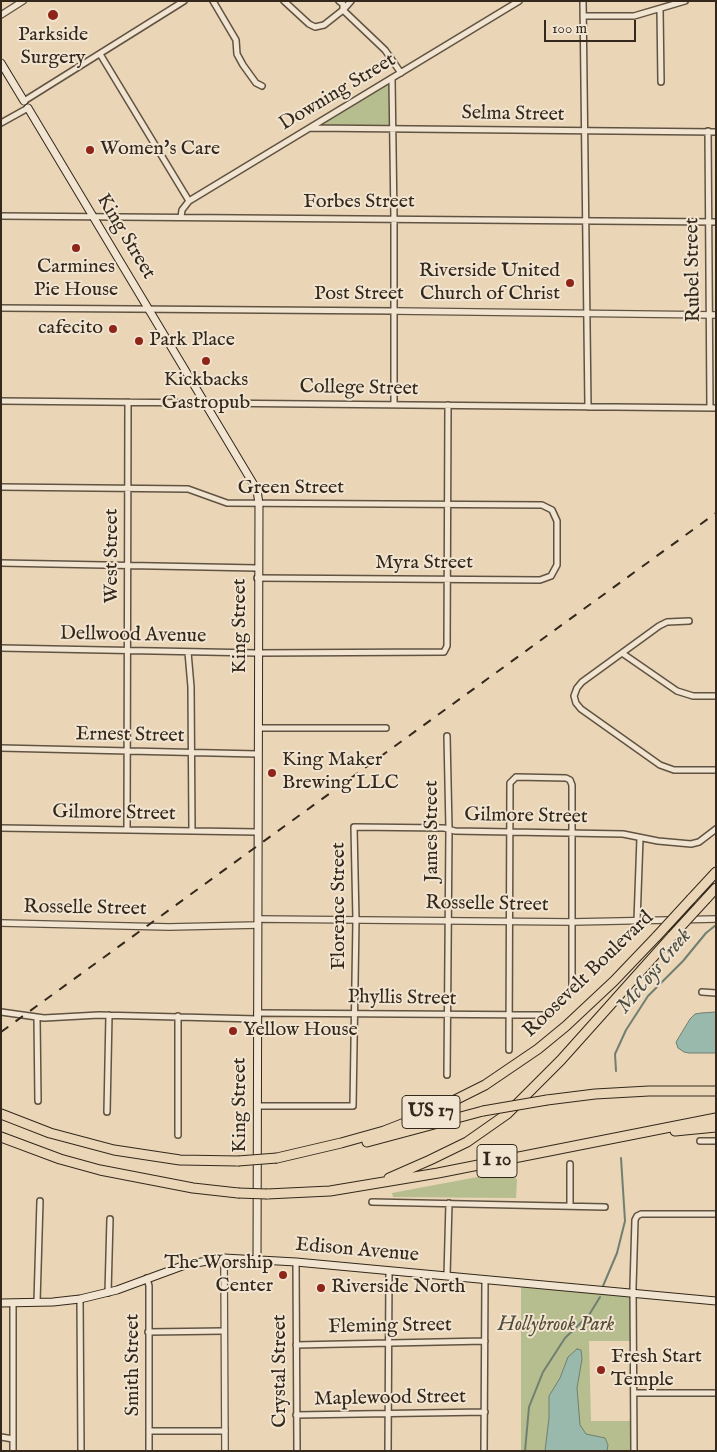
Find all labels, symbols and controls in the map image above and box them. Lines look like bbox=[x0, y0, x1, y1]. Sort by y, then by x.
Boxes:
marker: Parkside Surgery bbox=[46, 8, 60, 22]
scale bar bbox=[547, 10, 640, 42]
text: 100 m bbox=[552, 19, 587, 38]
place label: Parkside Surgery bbox=[18, 24, 88, 71]
street label: Downing Street bbox=[276, 49, 400, 137]
street label: Selma Street bbox=[461, 102, 565, 128]
place label: Women's Care bbox=[100, 138, 220, 162]
marker: Women's Care bbox=[84, 144, 96, 156]
street label: King Street bbox=[90, 190, 160, 284]
street label: Forbes Street bbox=[303, 191, 415, 215]
street label: Rubel Street bbox=[681, 217, 707, 323]
marker: Carmines Pie House bbox=[70, 242, 82, 254]
place label: Carmines Pie House bbox=[34, 256, 118, 303]
place label: Riverside United Church of Christ bbox=[419, 260, 560, 307]
marker: Riverside United Church of Christ bbox=[564, 277, 576, 289]
street label: Post Street bbox=[314, 283, 404, 307]
place label: cafecito bbox=[38, 317, 103, 341]
marker: cafecito bbox=[107, 323, 119, 335]
place label: Park Place bbox=[149, 329, 235, 353]
marker: Park Place bbox=[133, 335, 145, 347]
marker: Kickbacks Gastropub bbox=[200, 355, 212, 367]
place label: Kickbacks Gastropub bbox=[162, 369, 250, 416]
street label: College Street bbox=[299, 376, 419, 402]
street label: Green Street bbox=[238, 477, 344, 501]
street label: West Street bbox=[101, 508, 125, 604]
street label: Myra Street bbox=[375, 552, 473, 576]
street label: King Street bbox=[229, 578, 253, 674]
street label: Dellwood Avenue bbox=[60, 623, 206, 649]
street label: Ernest Street bbox=[75, 723, 185, 749]
place label: King Maker Brewing LLC bbox=[282, 749, 399, 796]
marker: King Maker Brewing LLC bbox=[266, 767, 278, 779]
street label: James Street bbox=[421, 780, 445, 882]
street label: Gilmore Street bbox=[52, 801, 176, 827]
street label: Gilmore Street bbox=[464, 804, 588, 830]
street label: Florence Street bbox=[328, 842, 352, 970]
street label: Rosselle Street bbox=[425, 892, 549, 918]
street label: Rosselle Street bbox=[23, 896, 147, 922]
street label: Roosevelt Boulevard bbox=[519, 907, 659, 1043]
water label: McCoys Creek bbox=[612, 924, 698, 1020]
street label: Phyllis Street bbox=[347, 986, 457, 1012]
place label: Yellow House bbox=[243, 1019, 358, 1043]
marker: Yellow House bbox=[227, 1025, 239, 1037]
street label: King Street bbox=[229, 1057, 253, 1153]
road number: US 17 bbox=[402, 1096, 460, 1128]
road number: I 10 bbox=[477, 1144, 517, 1178]
street label: Edison Avenue bbox=[294, 1234, 420, 1268]
place label: The Worship Center bbox=[164, 1252, 273, 1299]
marker: The Worship Center bbox=[277, 1269, 289, 1281]
place label: Riverside North bbox=[331, 1276, 465, 1300]
marker: Riverside North bbox=[315, 1282, 327, 1294]
street label: Smith Street bbox=[122, 1314, 146, 1416]
street label: Crystal Street bbox=[269, 1314, 293, 1428]
street label: Fleming Street bbox=[328, 1314, 452, 1340]
park label: Hollybrook Park bbox=[498, 1314, 614, 1338]
place label: Fresh Start Temple bbox=[611, 1346, 702, 1393]
marker: Fresh Start Temple bbox=[595, 1364, 607, 1376]
street label: Maplewood Street bbox=[314, 1386, 466, 1412]

